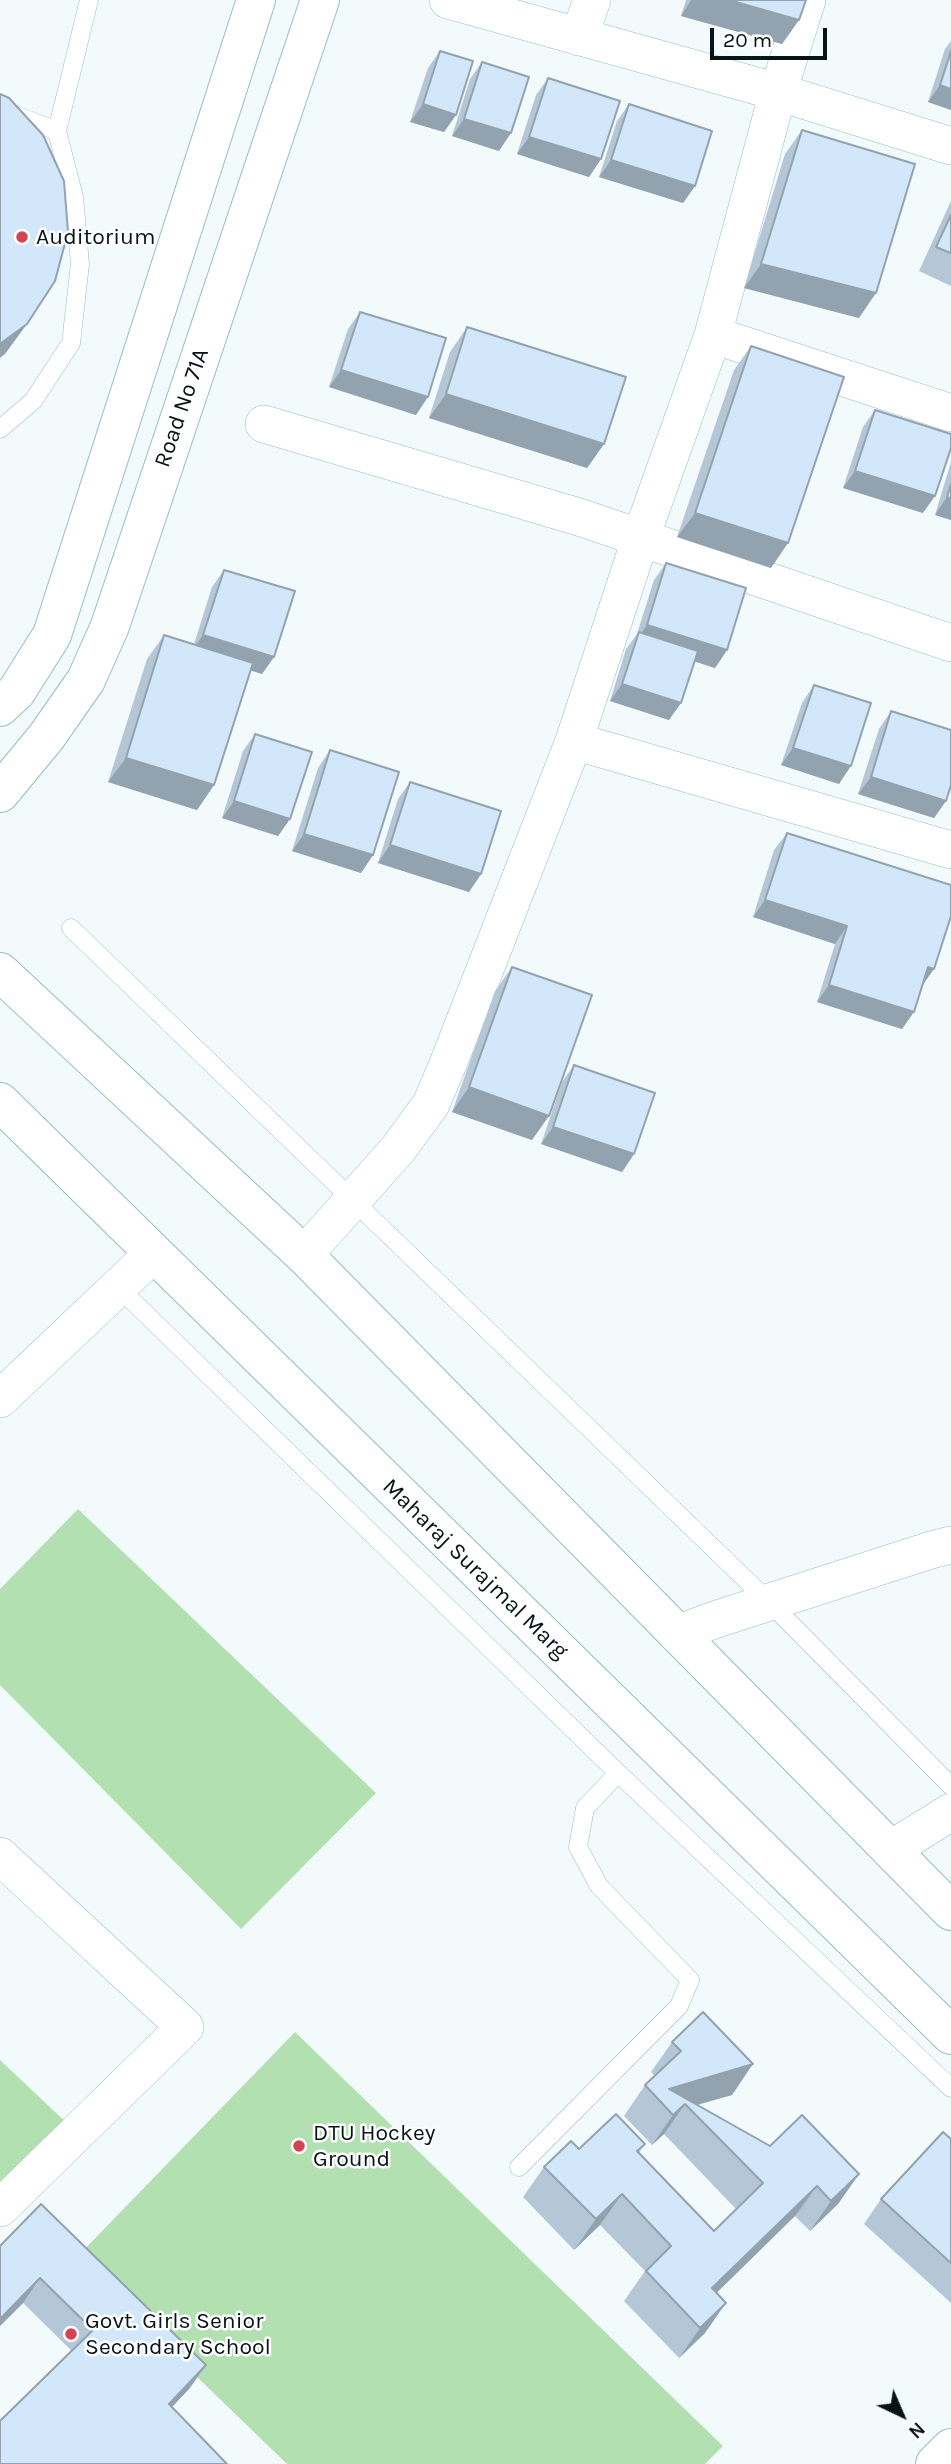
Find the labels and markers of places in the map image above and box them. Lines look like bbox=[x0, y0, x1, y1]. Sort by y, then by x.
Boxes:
place label: Auditorium bbox=[36, 223, 155, 251]
marker: Auditorium bbox=[14, 229, 30, 245]
place label: DTU Hockey Ground bbox=[313, 2119, 435, 2173]
marker: DTU Hockey Ground bbox=[291, 2138, 307, 2154]
place label: Govt. Girls Senior Secondary School bbox=[85, 2307, 271, 2361]
marker: Govt. Girls Senior Secondary School bbox=[63, 2326, 79, 2342]

